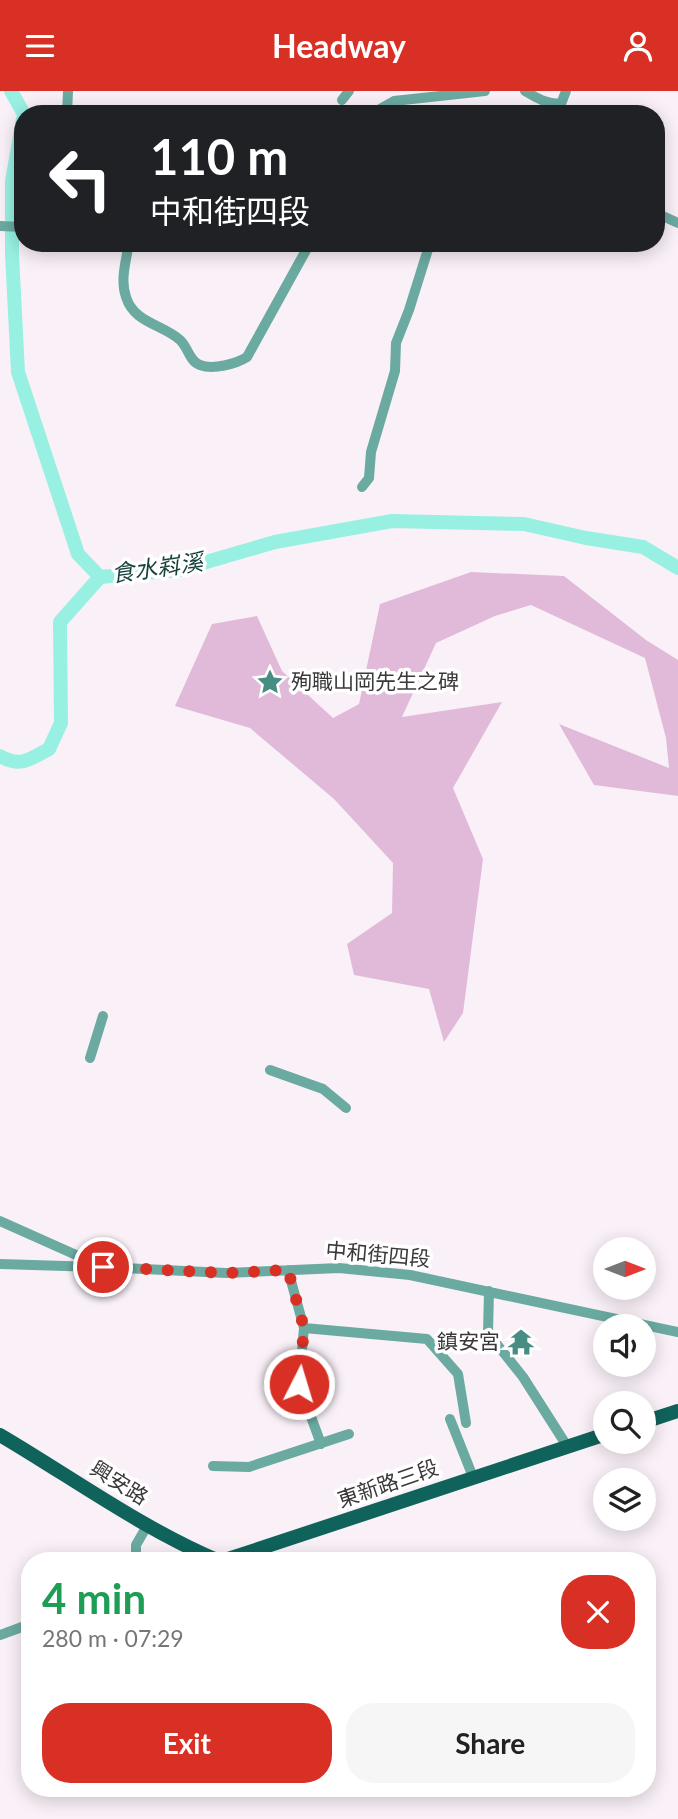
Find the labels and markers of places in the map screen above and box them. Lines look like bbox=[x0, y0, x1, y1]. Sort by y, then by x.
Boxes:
place icon: 殉職山岡先生之碑 bbox=[255, 667, 285, 697]
place label: 殉職山岡先生之碑 bbox=[291, 668, 459, 693]
pin bbox=[73, 1237, 133, 1297]
temple icon: 鎮安宮 bbox=[506, 1327, 536, 1357]
place label: 鎮安宮 bbox=[437, 1328, 500, 1353]

